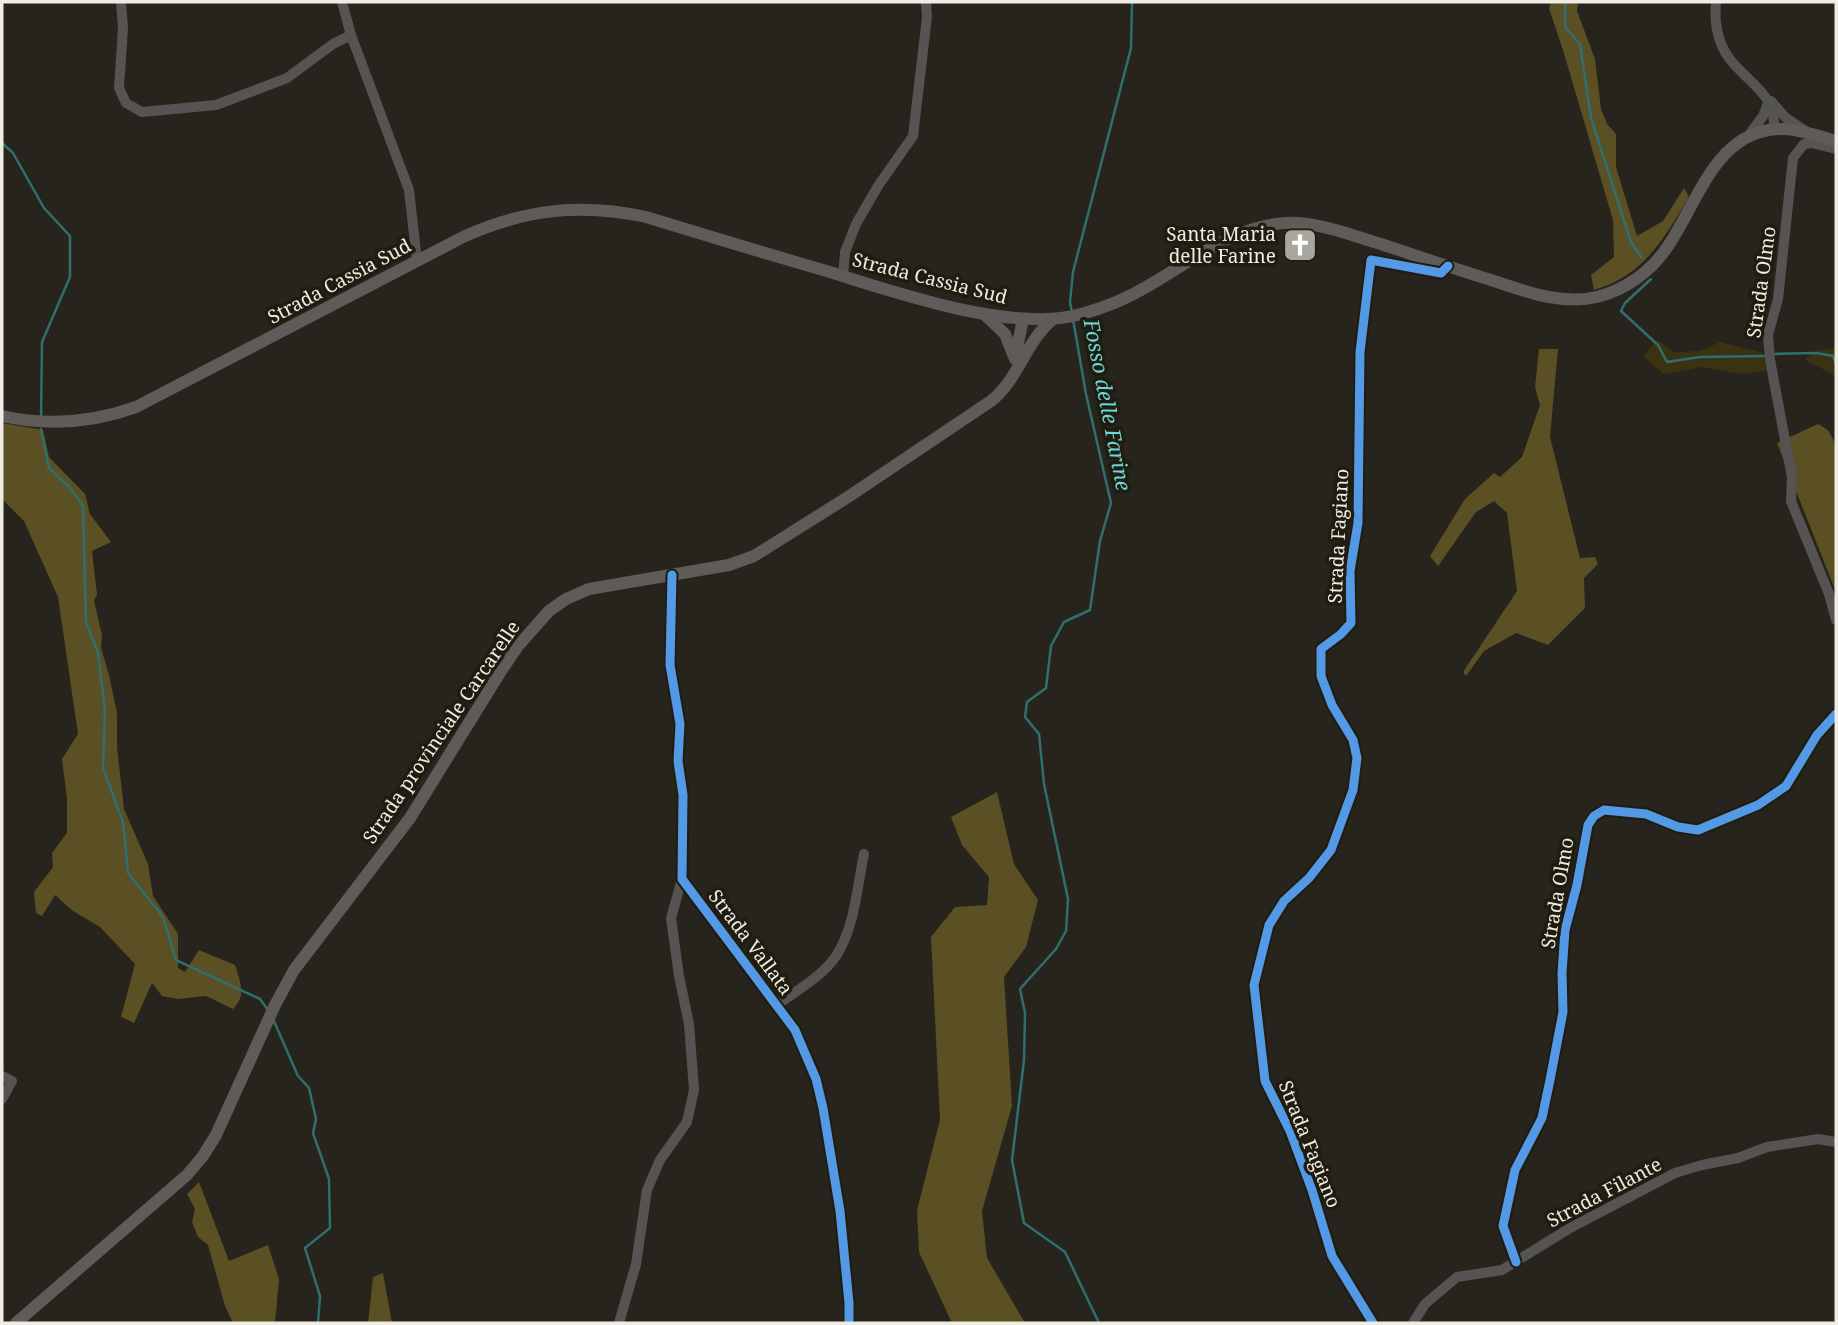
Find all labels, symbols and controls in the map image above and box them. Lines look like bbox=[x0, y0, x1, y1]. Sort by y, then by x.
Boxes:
place label: Santa Maria delle Farine bbox=[1166, 221, 1276, 269]
street label: Strada Olmo bbox=[1740, 224, 1782, 340]
church icon: Santa Maria delle Farine bbox=[1281, 226, 1319, 264]
street label: Strada Cassia Sud bbox=[263, 232, 416, 330]
street label: Strada Cassia Sud bbox=[850, 246, 1011, 310]
water label: Fosso delle Farine bbox=[1077, 315, 1138, 493]
street label: Strada Fagiano bbox=[1321, 468, 1355, 604]
street label: Strada provinciale Carcarelle bbox=[356, 615, 526, 849]
street label: Strada Olmo bbox=[1534, 835, 1580, 951]
street label: Strada Vallata bbox=[703, 884, 799, 1000]
street label: Strada Fagiano bbox=[1273, 1077, 1347, 1211]
street label: Strada Filante bbox=[1542, 1151, 1666, 1233]

